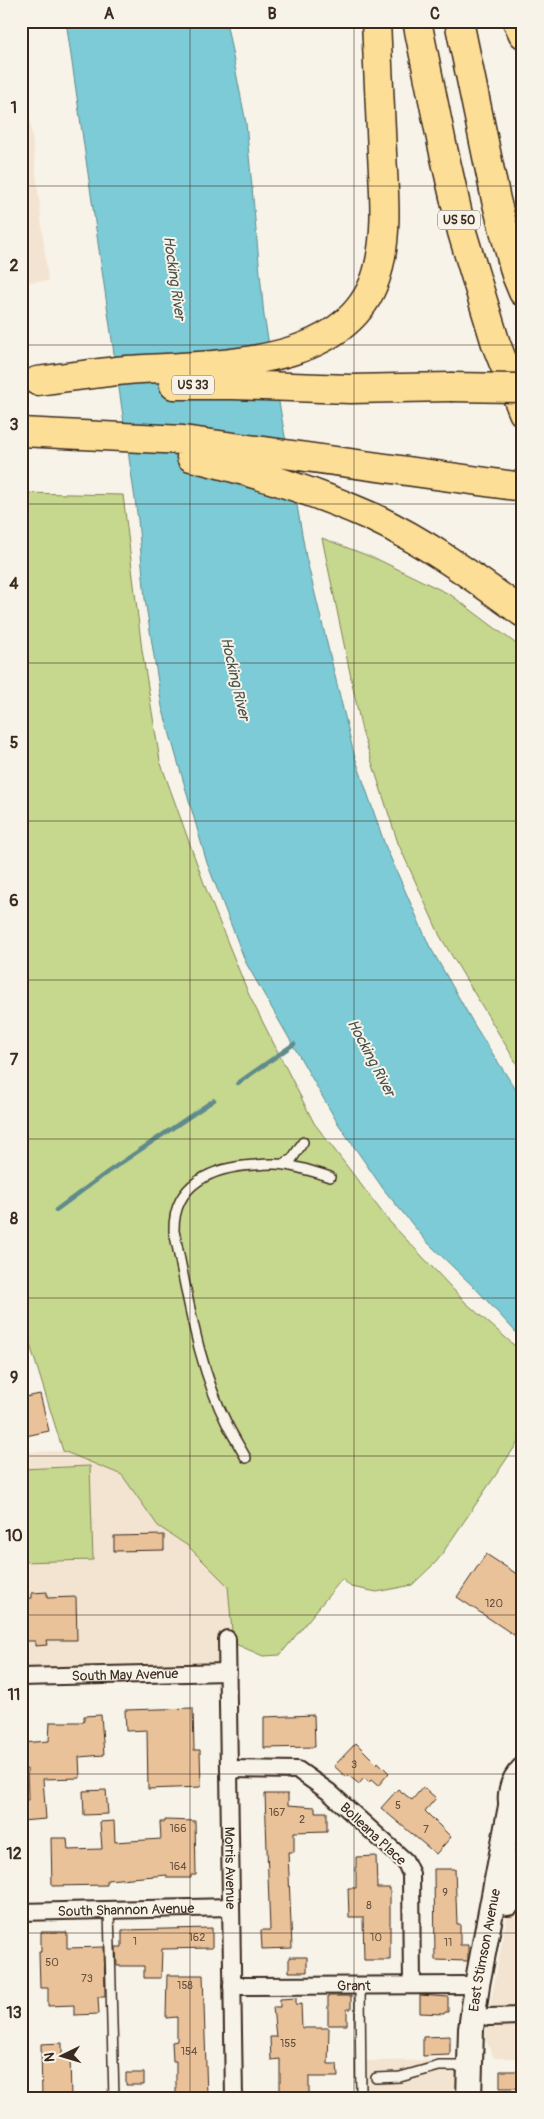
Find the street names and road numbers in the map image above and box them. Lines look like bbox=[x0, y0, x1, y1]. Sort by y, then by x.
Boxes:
road number: US 50 bbox=[438, 210, 480, 230]
road number: US 33 bbox=[172, 376, 214, 394]
street label: South May Avenue bbox=[71, 1665, 179, 1684]
street label: Bolleana Place bbox=[336, 1799, 410, 1869]
street label: Morris Avenue bbox=[221, 1827, 240, 1909]
street label: East Stimson Avenue bbox=[465, 1887, 504, 2013]
street label: South Shannon Avenue bbox=[58, 1899, 194, 1920]
street label: Grant bbox=[337, 1977, 371, 1994]

